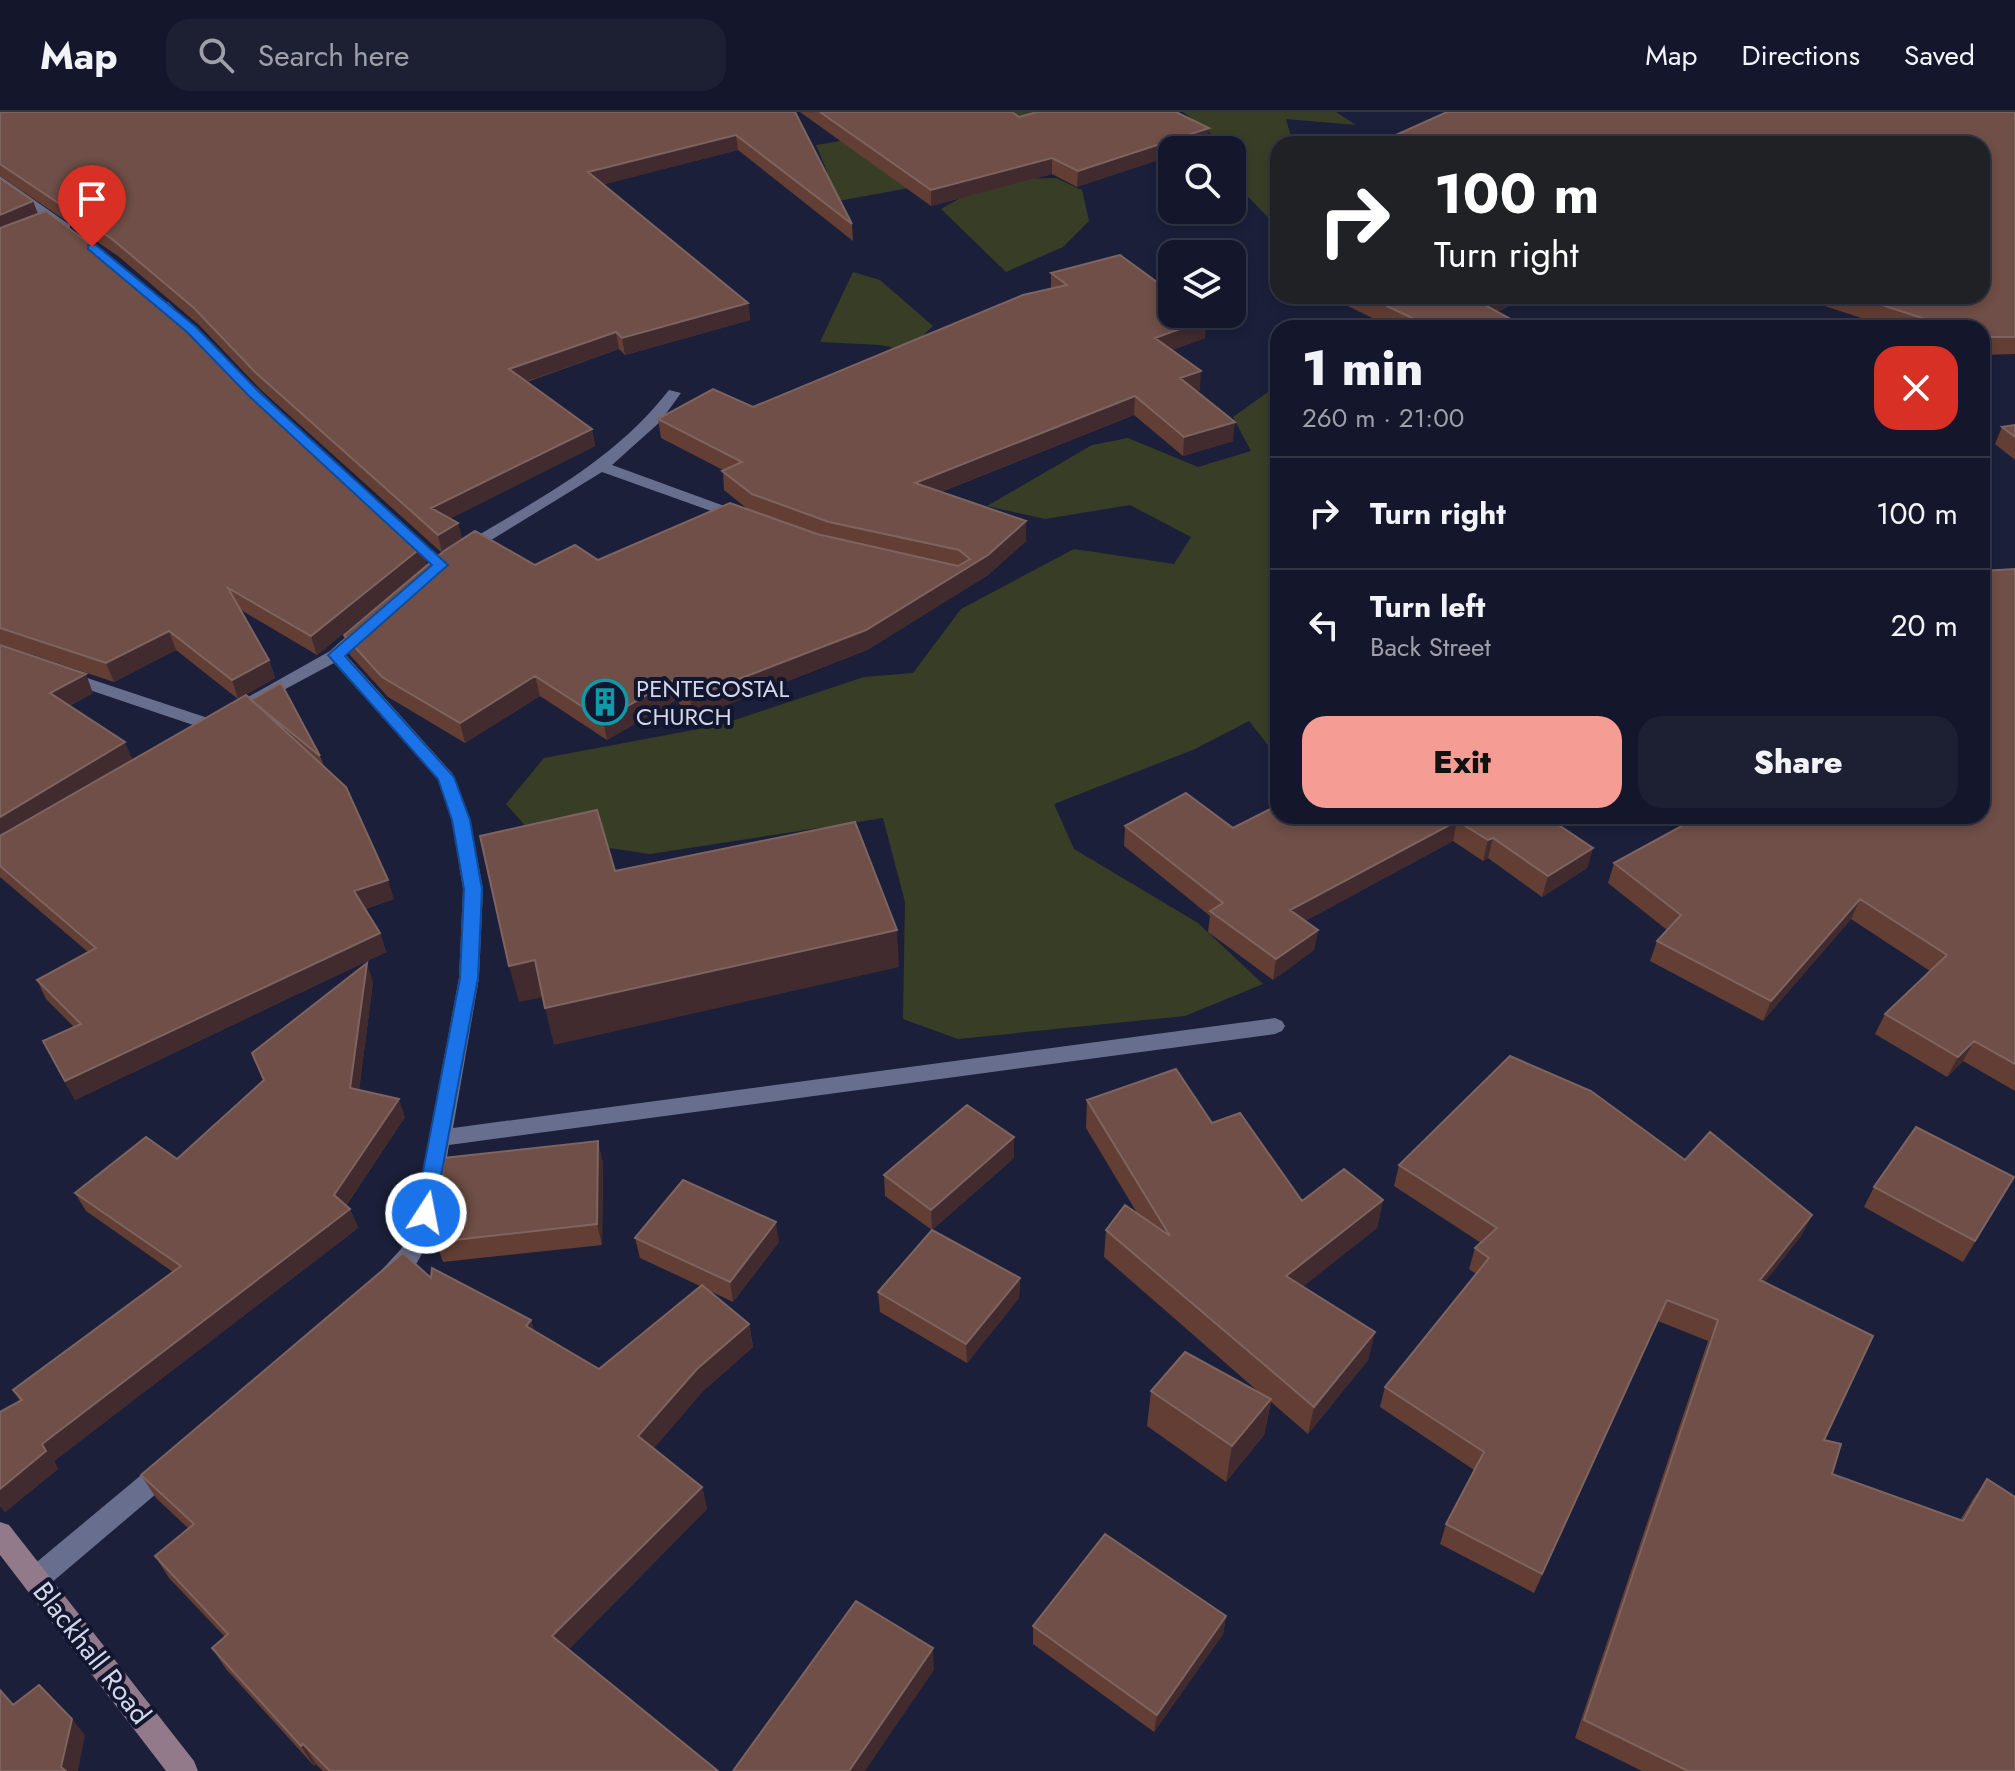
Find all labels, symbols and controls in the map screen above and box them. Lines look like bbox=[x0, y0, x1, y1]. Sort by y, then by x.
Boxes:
search box bbox=[166, 19, 726, 91]
text: Map bbox=[40, 28, 118, 83]
icon: search bbox=[194, 33, 238, 77]
text: Search here bbox=[258, 34, 410, 77]
text: Map bbox=[1645, 35, 1697, 76]
text: Directions bbox=[1741, 35, 1860, 76]
text: Saved bbox=[1904, 35, 1975, 76]
map controls bbox=[1158, 136, 1246, 328]
button: search bbox=[1158, 136, 1246, 224]
text: 100 m bbox=[1434, 153, 1599, 234]
pin bbox=[58, 165, 126, 247]
icon: right bbox=[1302, 168, 1406, 272]
icon: arrive bbox=[70, 177, 114, 221]
text: Turn right bbox=[1434, 228, 1579, 280]
button: layers bbox=[1158, 240, 1246, 328]
text: 1 min bbox=[1302, 334, 1423, 403]
button: close bbox=[1874, 346, 1958, 430]
text: 260 m · 21:00 bbox=[1302, 399, 1464, 437]
icon: right bbox=[1302, 491, 1346, 535]
text: Turn right bbox=[1370, 492, 1506, 535]
text: 100 m bbox=[1876, 492, 1958, 535]
text: Turn left bbox=[1370, 585, 1485, 628]
icon: left bbox=[1302, 603, 1346, 647]
text: 20 m bbox=[1891, 604, 1958, 647]
text: Back Street bbox=[1370, 628, 1491, 666]
place label: PENTECOSTAL CHURCH bbox=[636, 671, 789, 734]
building icon: PENTECOSTAL CHURCH bbox=[581, 678, 629, 726]
button: Exit bbox=[1302, 716, 1622, 808]
button: Share bbox=[1638, 716, 1958, 808]
position arrow bbox=[384, 1171, 468, 1255]
street label: Blackhall Road bbox=[23, 1573, 161, 1733]

